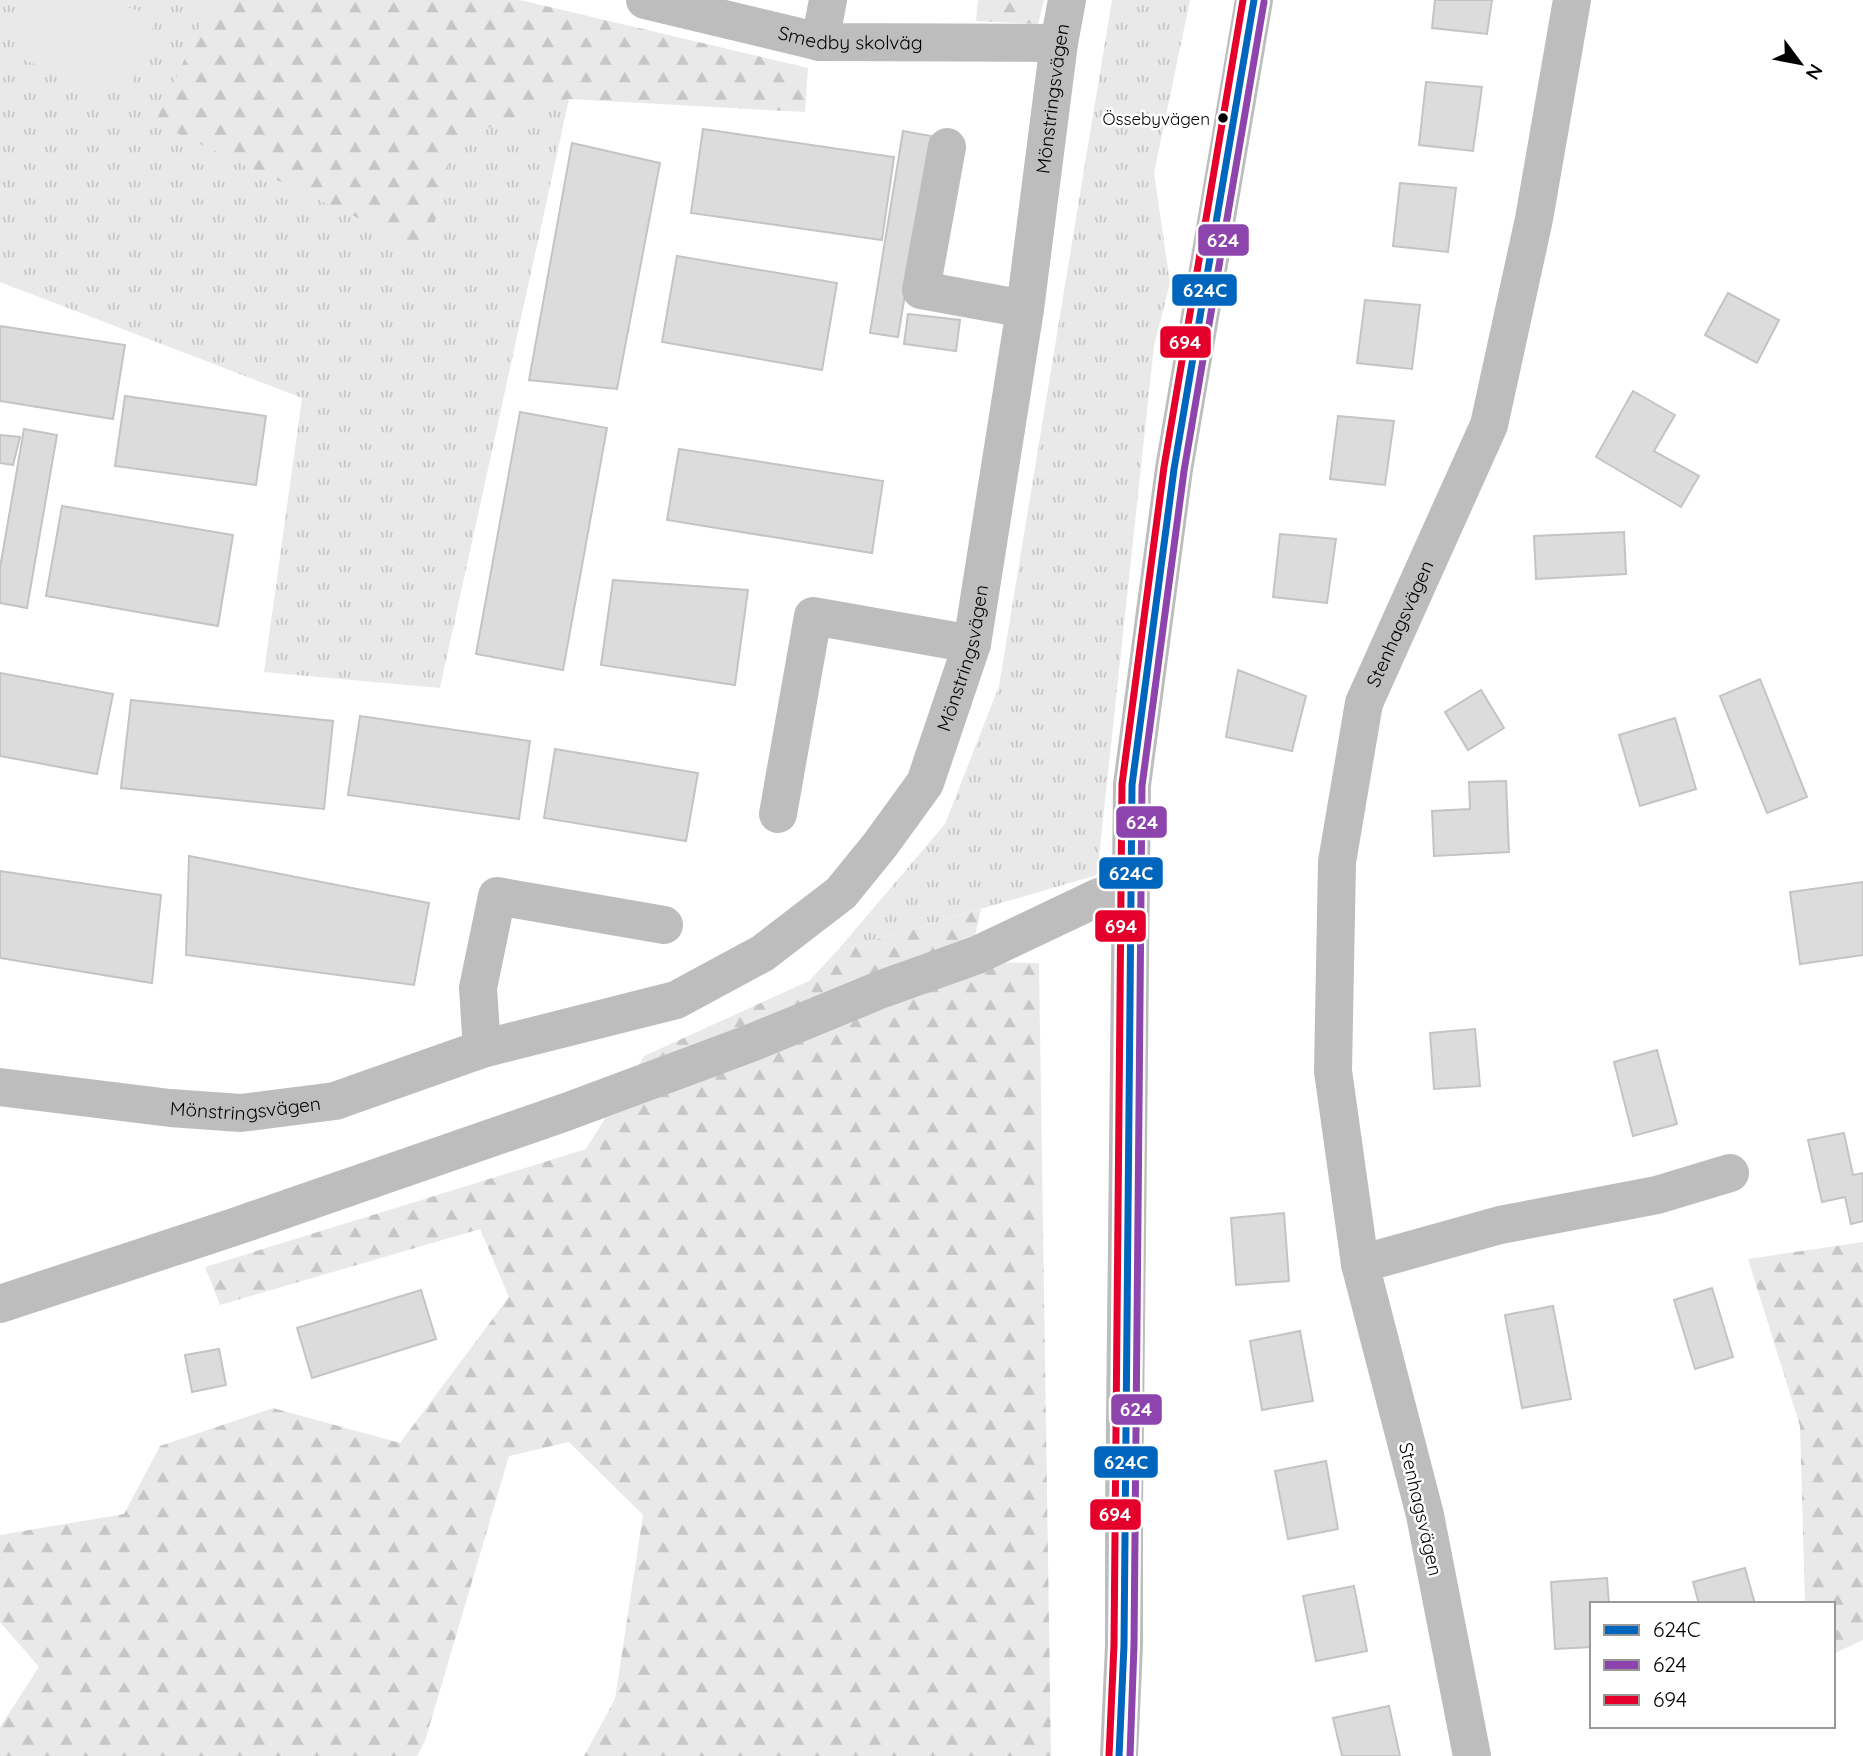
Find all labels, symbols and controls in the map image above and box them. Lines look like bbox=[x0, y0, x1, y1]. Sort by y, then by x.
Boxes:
street label: Smedby skolväg bbox=[776, 20, 923, 54]
street label: Mönstringsvägen bbox=[1030, 22, 1074, 175]
north arrow bbox=[1765, 28, 1835, 98]
text: N bbox=[1801, 60, 1828, 84]
place label: Össebyvägen bbox=[1103, 108, 1210, 129]
marker: Össebyvägen bbox=[1216, 111, 1230, 125]
line badge: 624 bbox=[1197, 223, 1250, 257]
text: 624 bbox=[1207, 228, 1239, 252]
line badge: 624C bbox=[1171, 273, 1238, 307]
text: 624C bbox=[1183, 278, 1227, 302]
line badge: 694 bbox=[1159, 325, 1212, 359]
text: 694 bbox=[1169, 330, 1201, 354]
street label: Stenhagsvägen bbox=[1361, 557, 1439, 691]
street label: Mönstringsvägen bbox=[931, 583, 993, 734]
line badge: 624 bbox=[1115, 805, 1168, 839]
text: 624 bbox=[1126, 810, 1158, 834]
line badge: 624C bbox=[1098, 856, 1164, 890]
text: 624C bbox=[1109, 861, 1153, 885]
line badge: 694 bbox=[1094, 909, 1147, 943]
text: 694 bbox=[1105, 914, 1137, 938]
street label: Mönstringsvägen bbox=[169, 1091, 322, 1125]
line badge: 624 bbox=[1110, 1393, 1163, 1426]
text: 624 bbox=[1120, 1397, 1152, 1421]
street label: Stenhagsvägen bbox=[1394, 1440, 1448, 1578]
line badge: 624C bbox=[1093, 1445, 1159, 1479]
text: 624C bbox=[1104, 1450, 1148, 1474]
line badge: 694 bbox=[1089, 1498, 1142, 1531]
text: 694 bbox=[1099, 1502, 1131, 1526]
legend bbox=[1590, 1602, 1835, 1728]
text: 624C bbox=[1653, 1616, 1701, 1642]
text: 624 bbox=[1653, 1651, 1687, 1677]
text: 694 bbox=[1653, 1686, 1687, 1712]

